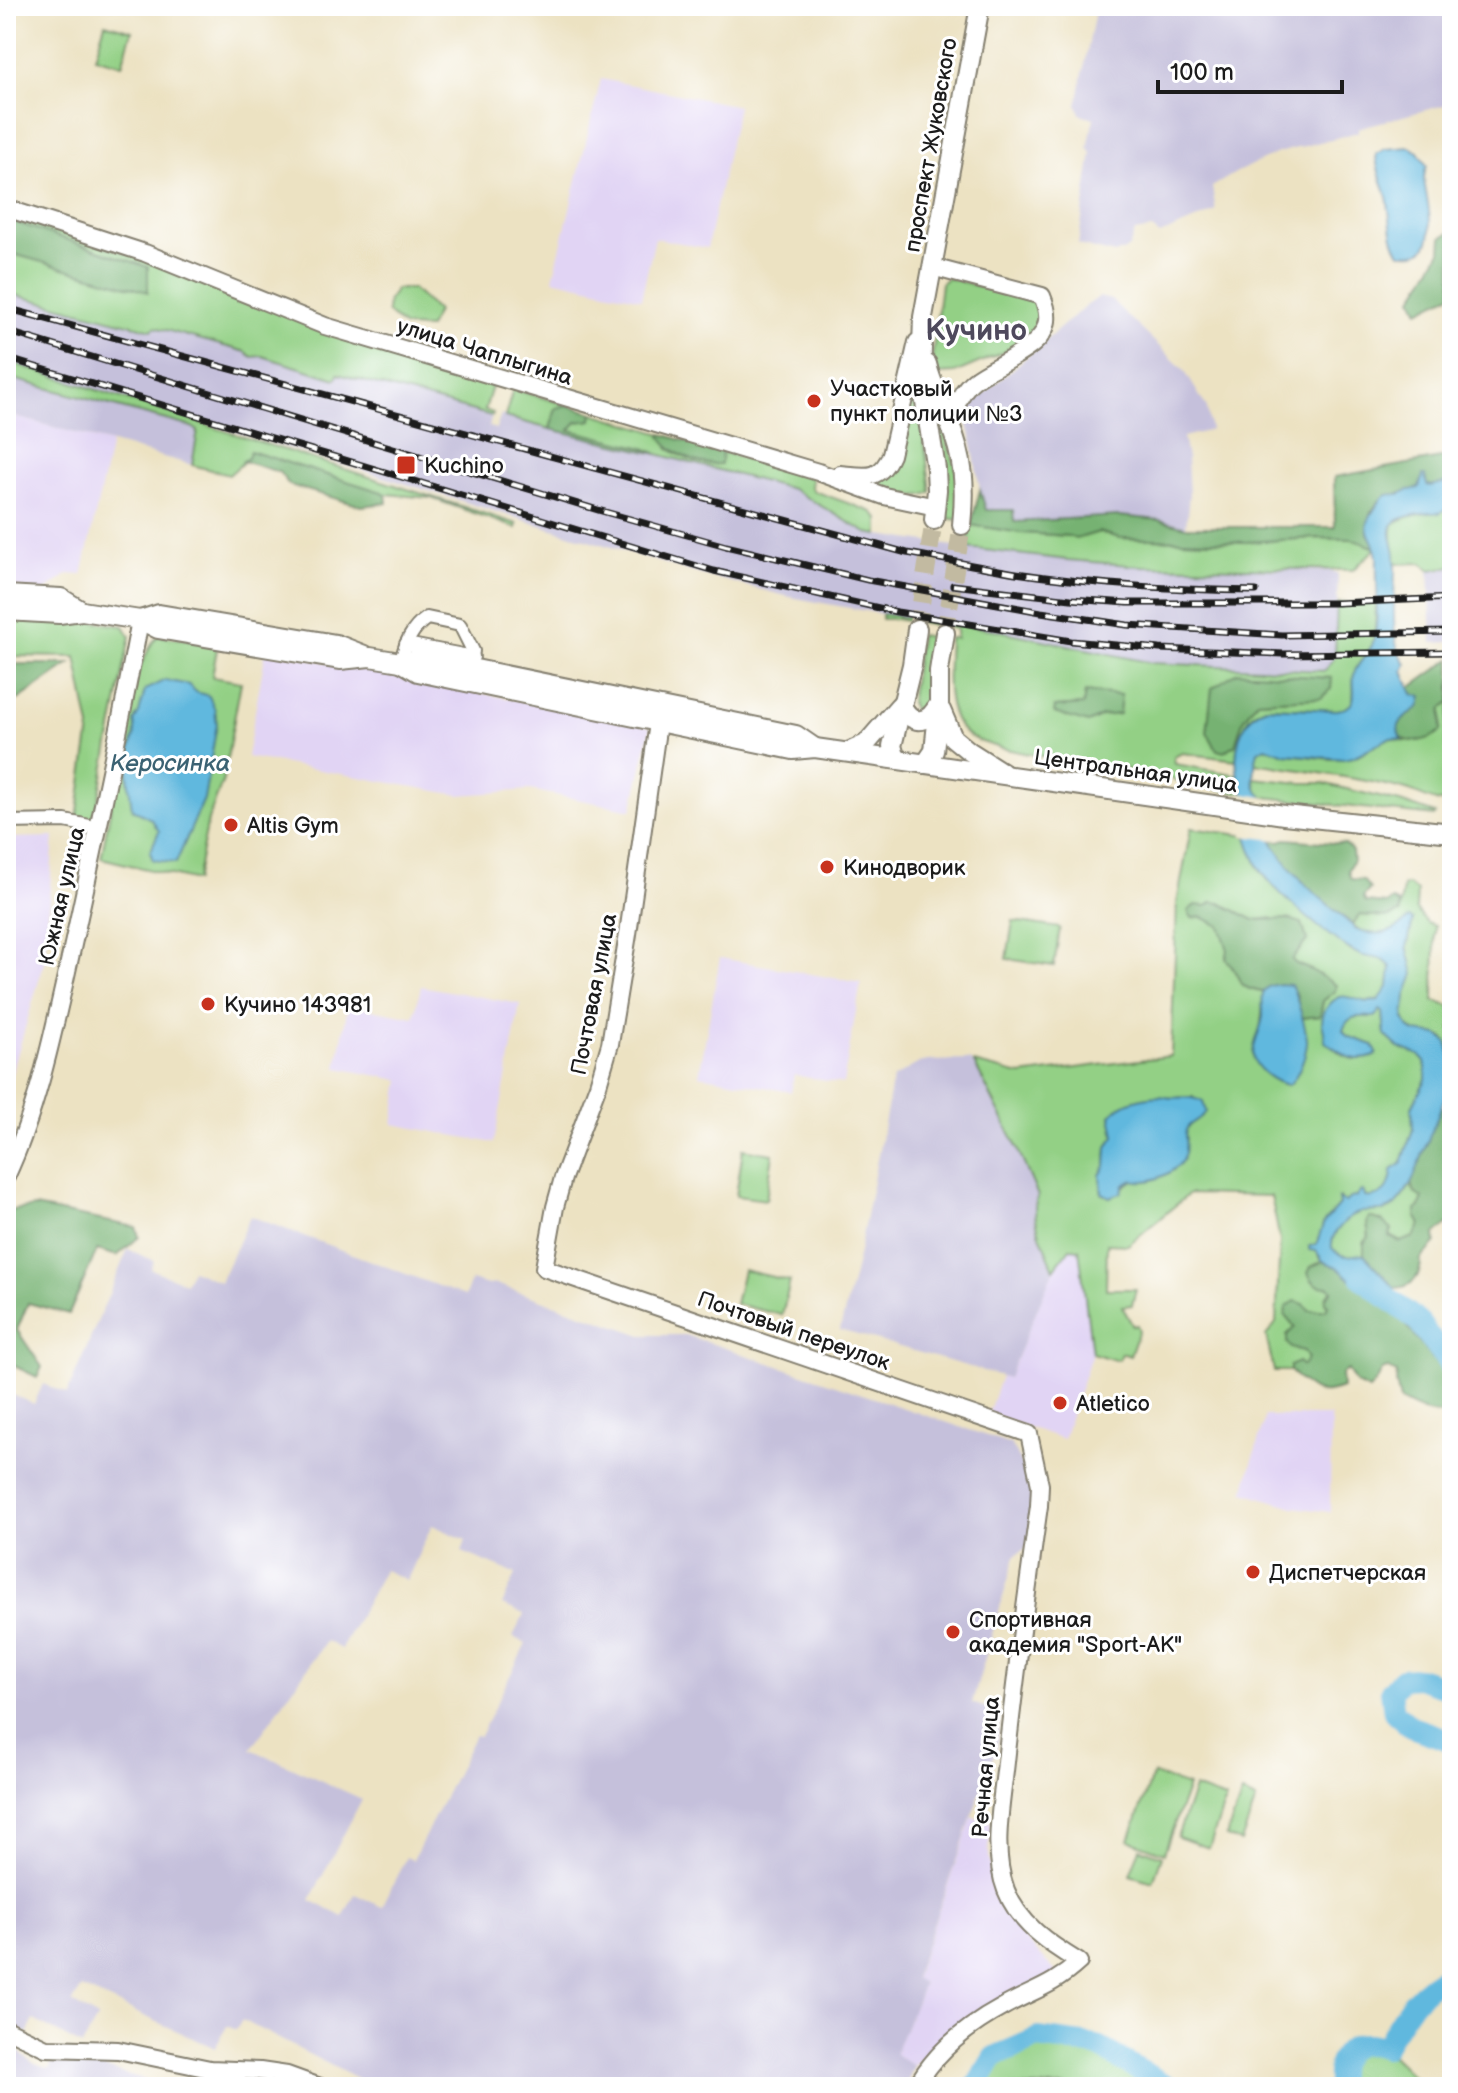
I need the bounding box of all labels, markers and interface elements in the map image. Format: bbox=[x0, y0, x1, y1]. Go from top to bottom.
street label: проспект Жуковского bbox=[899, 36, 964, 255]
scale bar bbox=[1158, 44, 1342, 94]
text: 100 m bbox=[1170, 58, 1234, 87]
street label: улица Чаплыгина bbox=[394, 313, 575, 392]
district label: Кучино bbox=[925, 313, 1027, 349]
place label: Участковый пункт полиции №3 bbox=[830, 376, 1023, 428]
marker: Участковый пункт полиции №3 bbox=[805, 392, 823, 410]
place label: Kuchino bbox=[424, 453, 504, 480]
marker: Kuchino bbox=[395, 454, 417, 476]
street label: Центральная улица bbox=[1032, 744, 1239, 799]
water label: Керосинка bbox=[110, 749, 230, 778]
place label: Altis Gym bbox=[247, 813, 339, 840]
marker: Altis Gym bbox=[222, 816, 240, 834]
street label: Южная улица bbox=[33, 824, 92, 968]
place label: Кинодворик bbox=[843, 855, 966, 882]
marker: Кинодворик bbox=[818, 858, 836, 876]
street label: Почтовая улица bbox=[566, 911, 623, 1077]
place label: Кучино 143981 bbox=[224, 992, 371, 1019]
marker: Кучино 143981 bbox=[199, 995, 217, 1013]
street label: Почтовый переулок bbox=[694, 1286, 894, 1377]
place label: Atletico bbox=[1076, 1391, 1150, 1418]
marker: Atletico bbox=[1051, 1394, 1069, 1412]
place label: Диспетчерская bbox=[1269, 1560, 1426, 1587]
marker: Диспетчерская bbox=[1244, 1563, 1262, 1581]
place label: Спортивная академия "Sport-AK" bbox=[969, 1607, 1182, 1659]
marker: Спортивная академия "Sport-AK" bbox=[944, 1623, 962, 1641]
street label: Речная улица bbox=[967, 1695, 1006, 1839]

